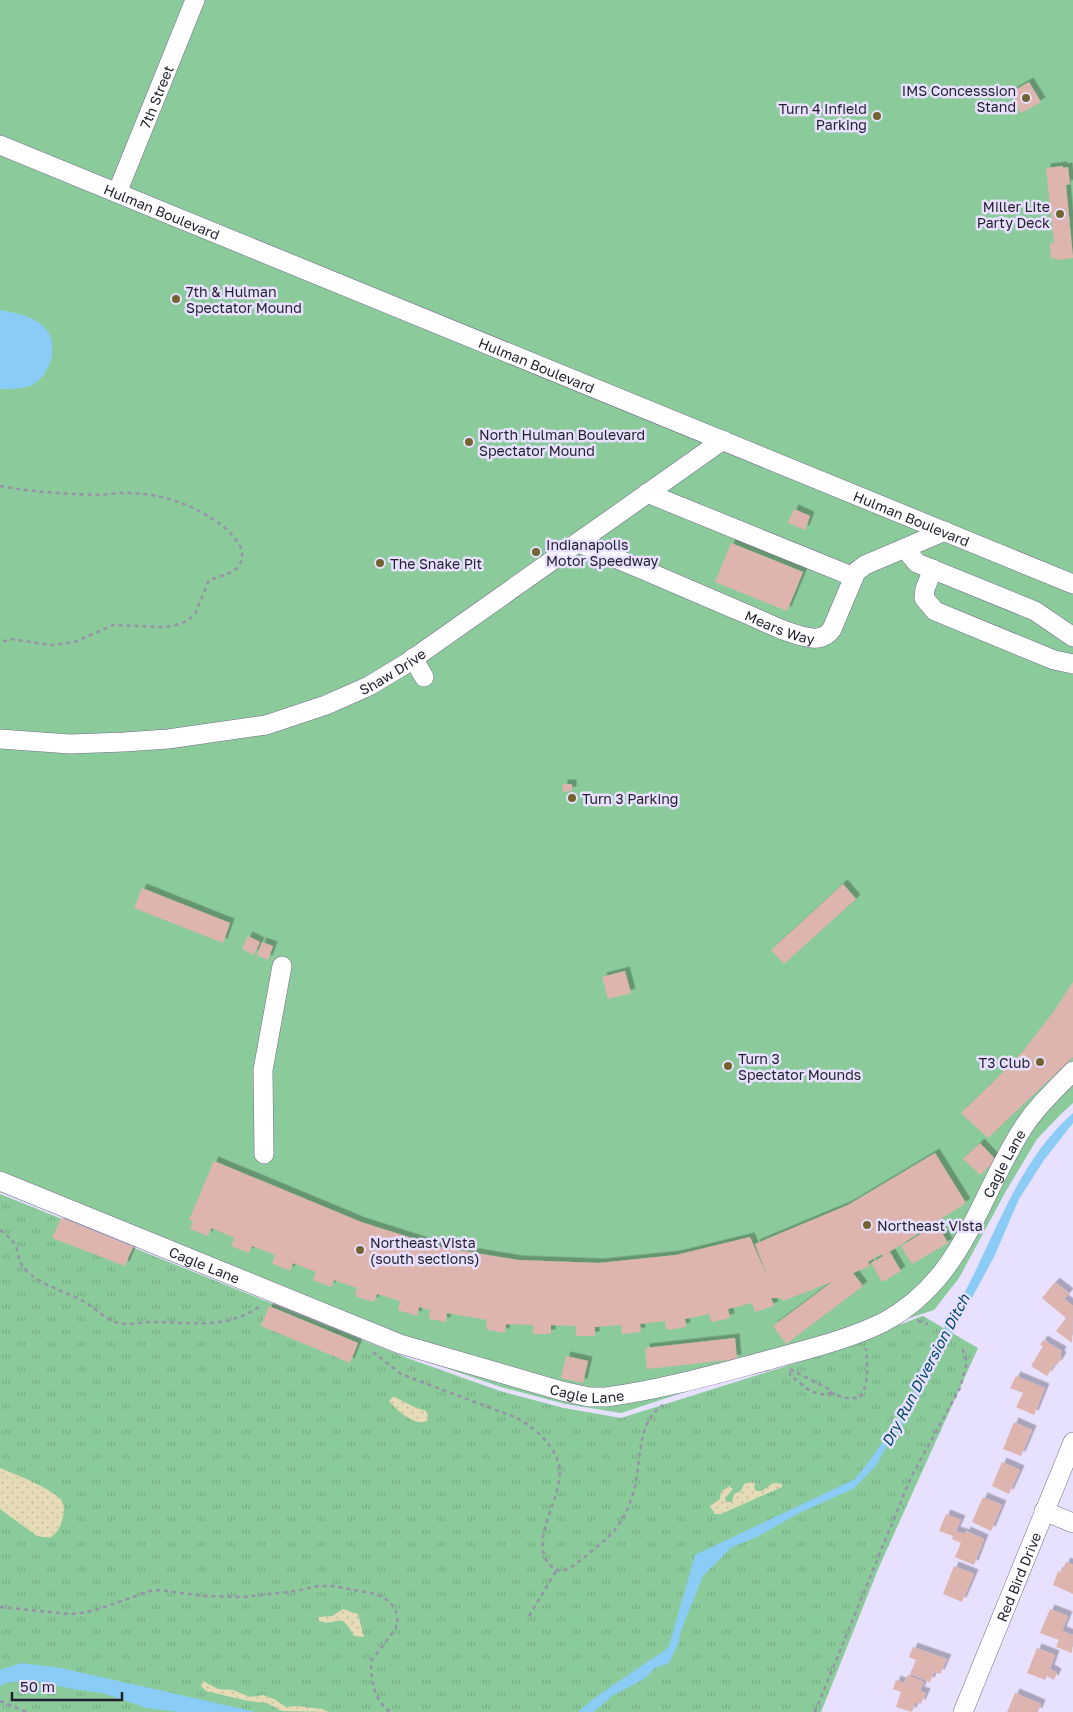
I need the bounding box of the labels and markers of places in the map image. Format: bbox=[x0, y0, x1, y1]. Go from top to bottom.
place label: IMS Concesssion Stand bbox=[902, 82, 1016, 115]
marker: IMS Concesssion Stand bbox=[1020, 92, 1032, 104]
place label: Turn 4 Infield Parking bbox=[779, 100, 867, 133]
marker: Turn 4 Infield Parking bbox=[871, 110, 883, 122]
place label: Miller Lite Party Deck bbox=[977, 198, 1050, 231]
marker: Miller Lite Party Deck bbox=[1054, 208, 1066, 220]
place label: 7th & Hulman Spectator Mound bbox=[186, 283, 302, 316]
marker: 7th & Hulman Spectator Mound bbox=[170, 293, 182, 305]
place label: North Hulman Boulevard Spectator Mound bbox=[479, 426, 645, 459]
marker: North Hulman Boulevard Spectator Mound bbox=[463, 436, 475, 448]
place label: Indianapolis Motor Speedway bbox=[546, 536, 659, 569]
marker: Indianapolis Motor Speedway bbox=[530, 546, 542, 558]
place label: The Snake Pit bbox=[390, 555, 482, 572]
marker: The Snake Pit bbox=[374, 557, 386, 569]
place label: Turn 3 Parking bbox=[582, 790, 678, 807]
marker: Turn 3 Parking bbox=[566, 792, 578, 804]
place label: Turn 3 Spectator Mounds bbox=[738, 1050, 861, 1083]
place label: T3 Club bbox=[979, 1054, 1030, 1071]
marker: T3 Club bbox=[1034, 1056, 1046, 1068]
marker: Turn 3 Spectator Mounds bbox=[722, 1060, 734, 1072]
place label: Northeast Vista bbox=[877, 1217, 983, 1234]
marker: Northeast Vista bbox=[861, 1219, 873, 1231]
place label: Northeast Vista (south sections) bbox=[370, 1234, 480, 1267]
marker: Northeast Vista (south sections) bbox=[354, 1244, 366, 1256]

